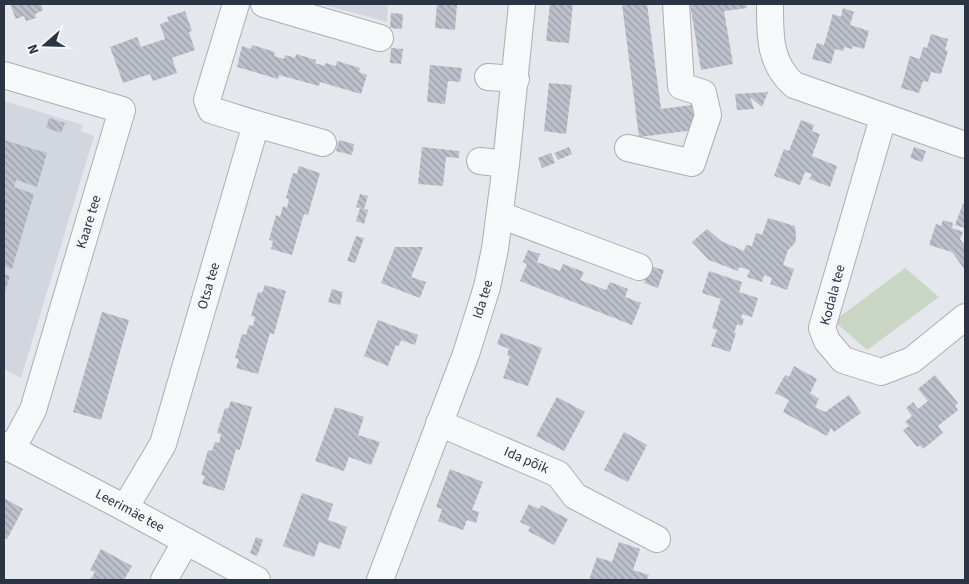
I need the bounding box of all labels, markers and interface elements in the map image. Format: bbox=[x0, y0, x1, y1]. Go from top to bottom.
north arrow bbox=[20, 20, 70, 70]
text: N bbox=[23, 41, 45, 57]
street label: Kaare tee bbox=[71, 193, 107, 251]
street label: Otsa tee bbox=[193, 260, 225, 312]
street label: Kodala tee bbox=[815, 262, 851, 328]
street label: Ida tee bbox=[468, 278, 498, 321]
street label: Ida põik bbox=[501, 442, 552, 479]
street label: Leerimäe tee bbox=[92, 484, 168, 538]

